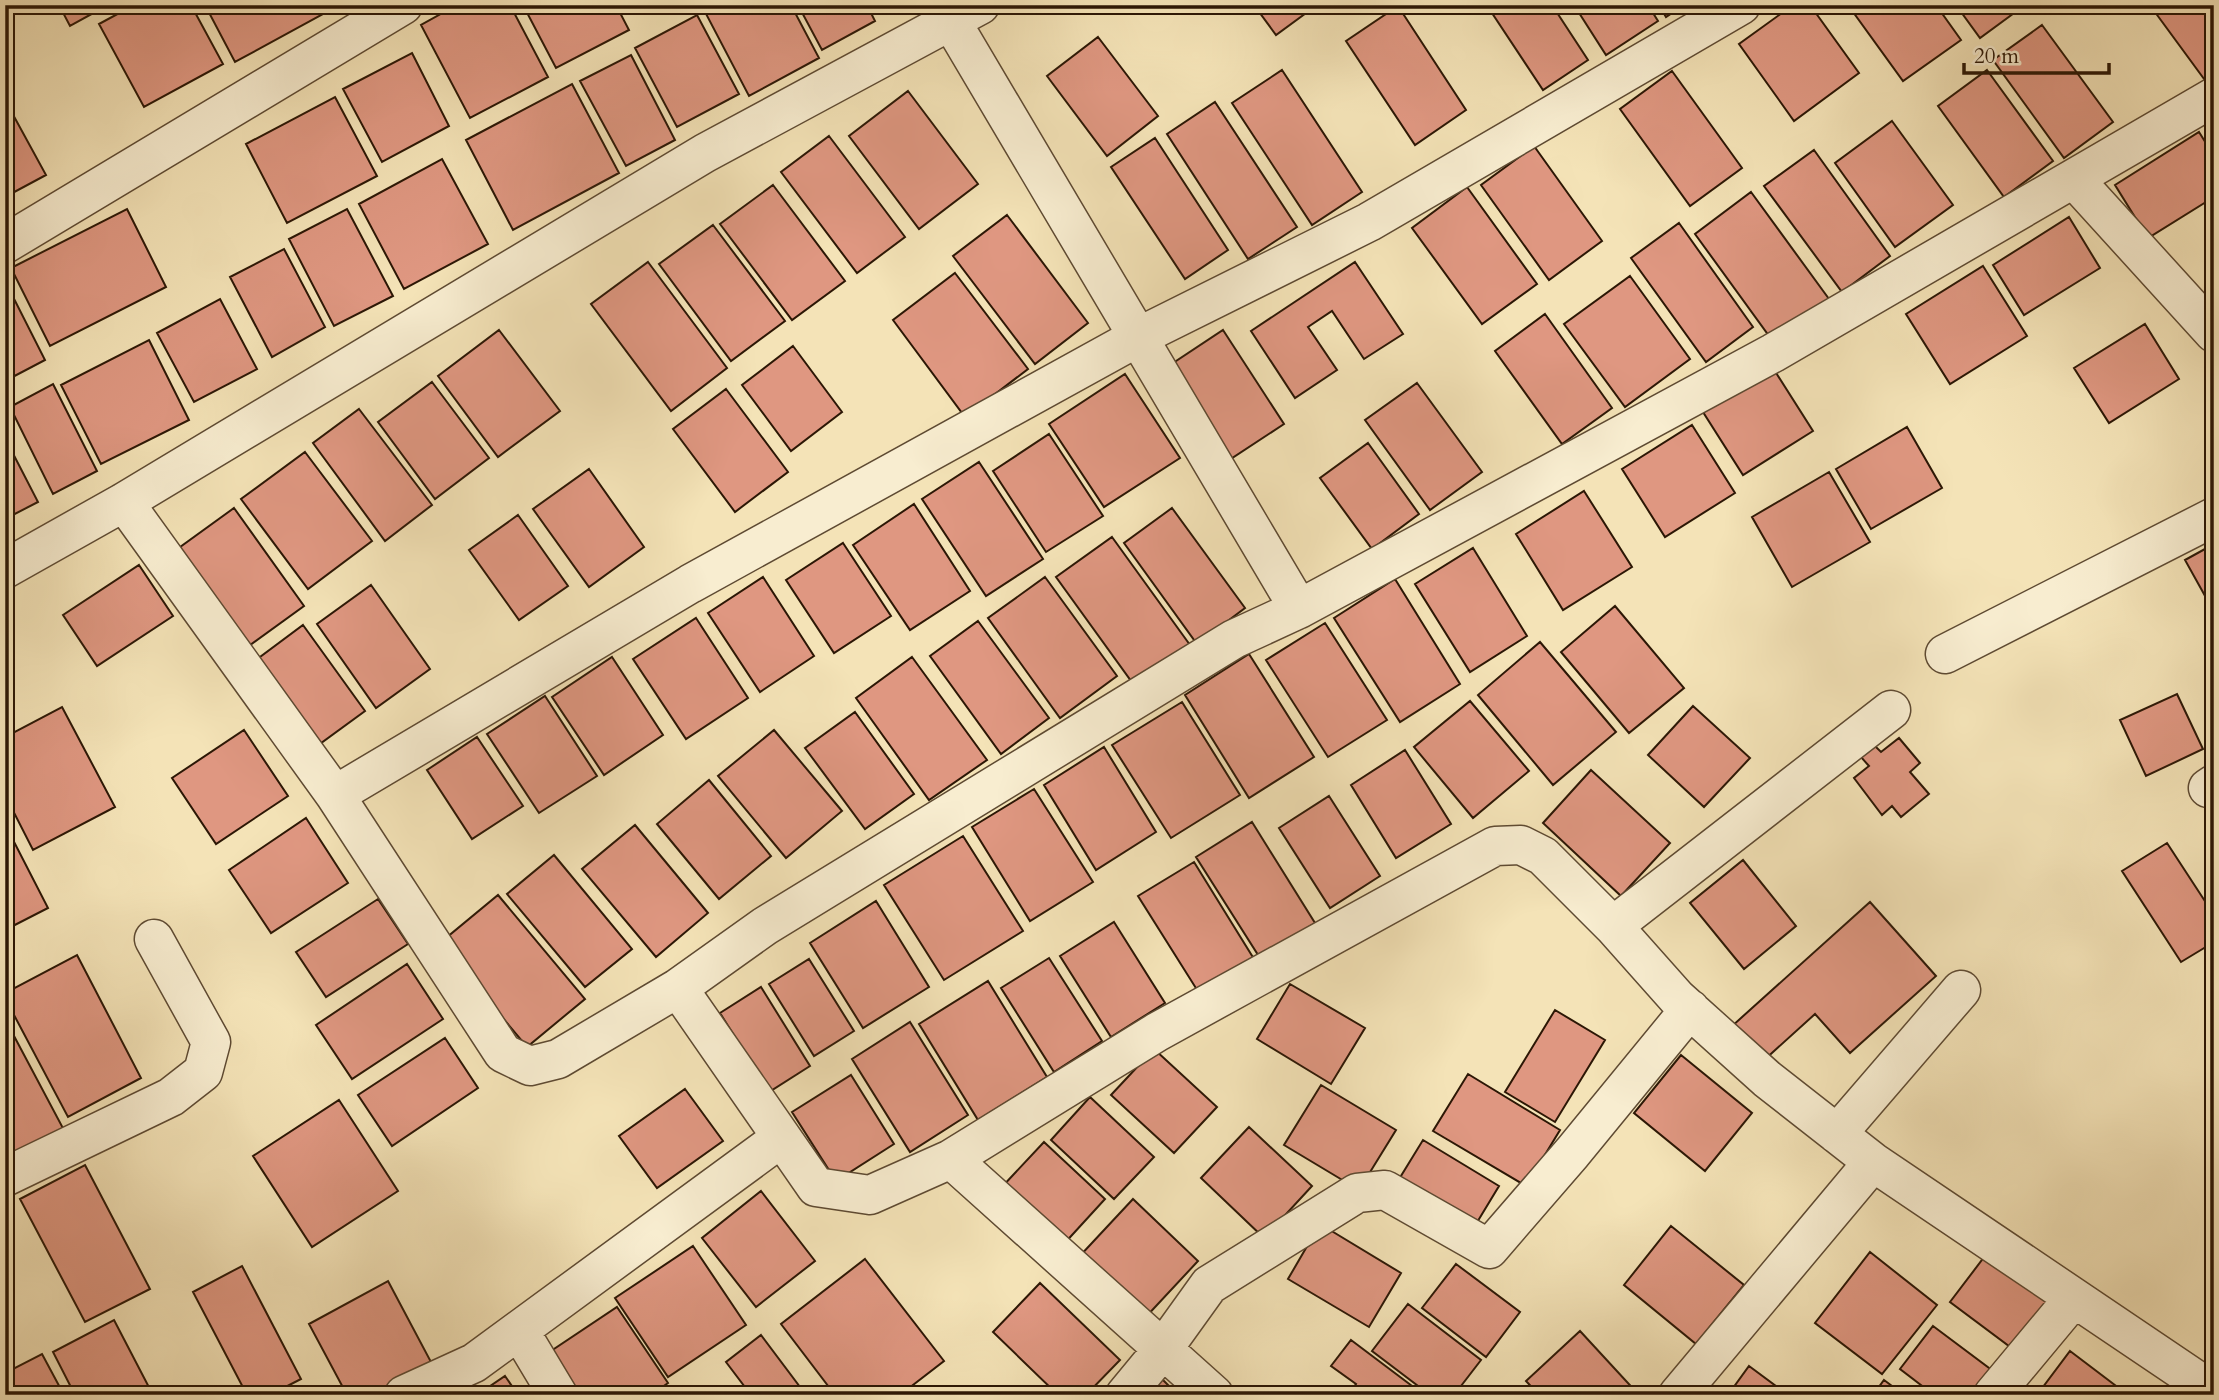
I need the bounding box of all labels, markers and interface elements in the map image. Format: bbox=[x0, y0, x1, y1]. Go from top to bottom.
scale bar bbox=[1964, 32, 2109, 76]
text: 20 m bbox=[1974, 42, 2019, 71]

